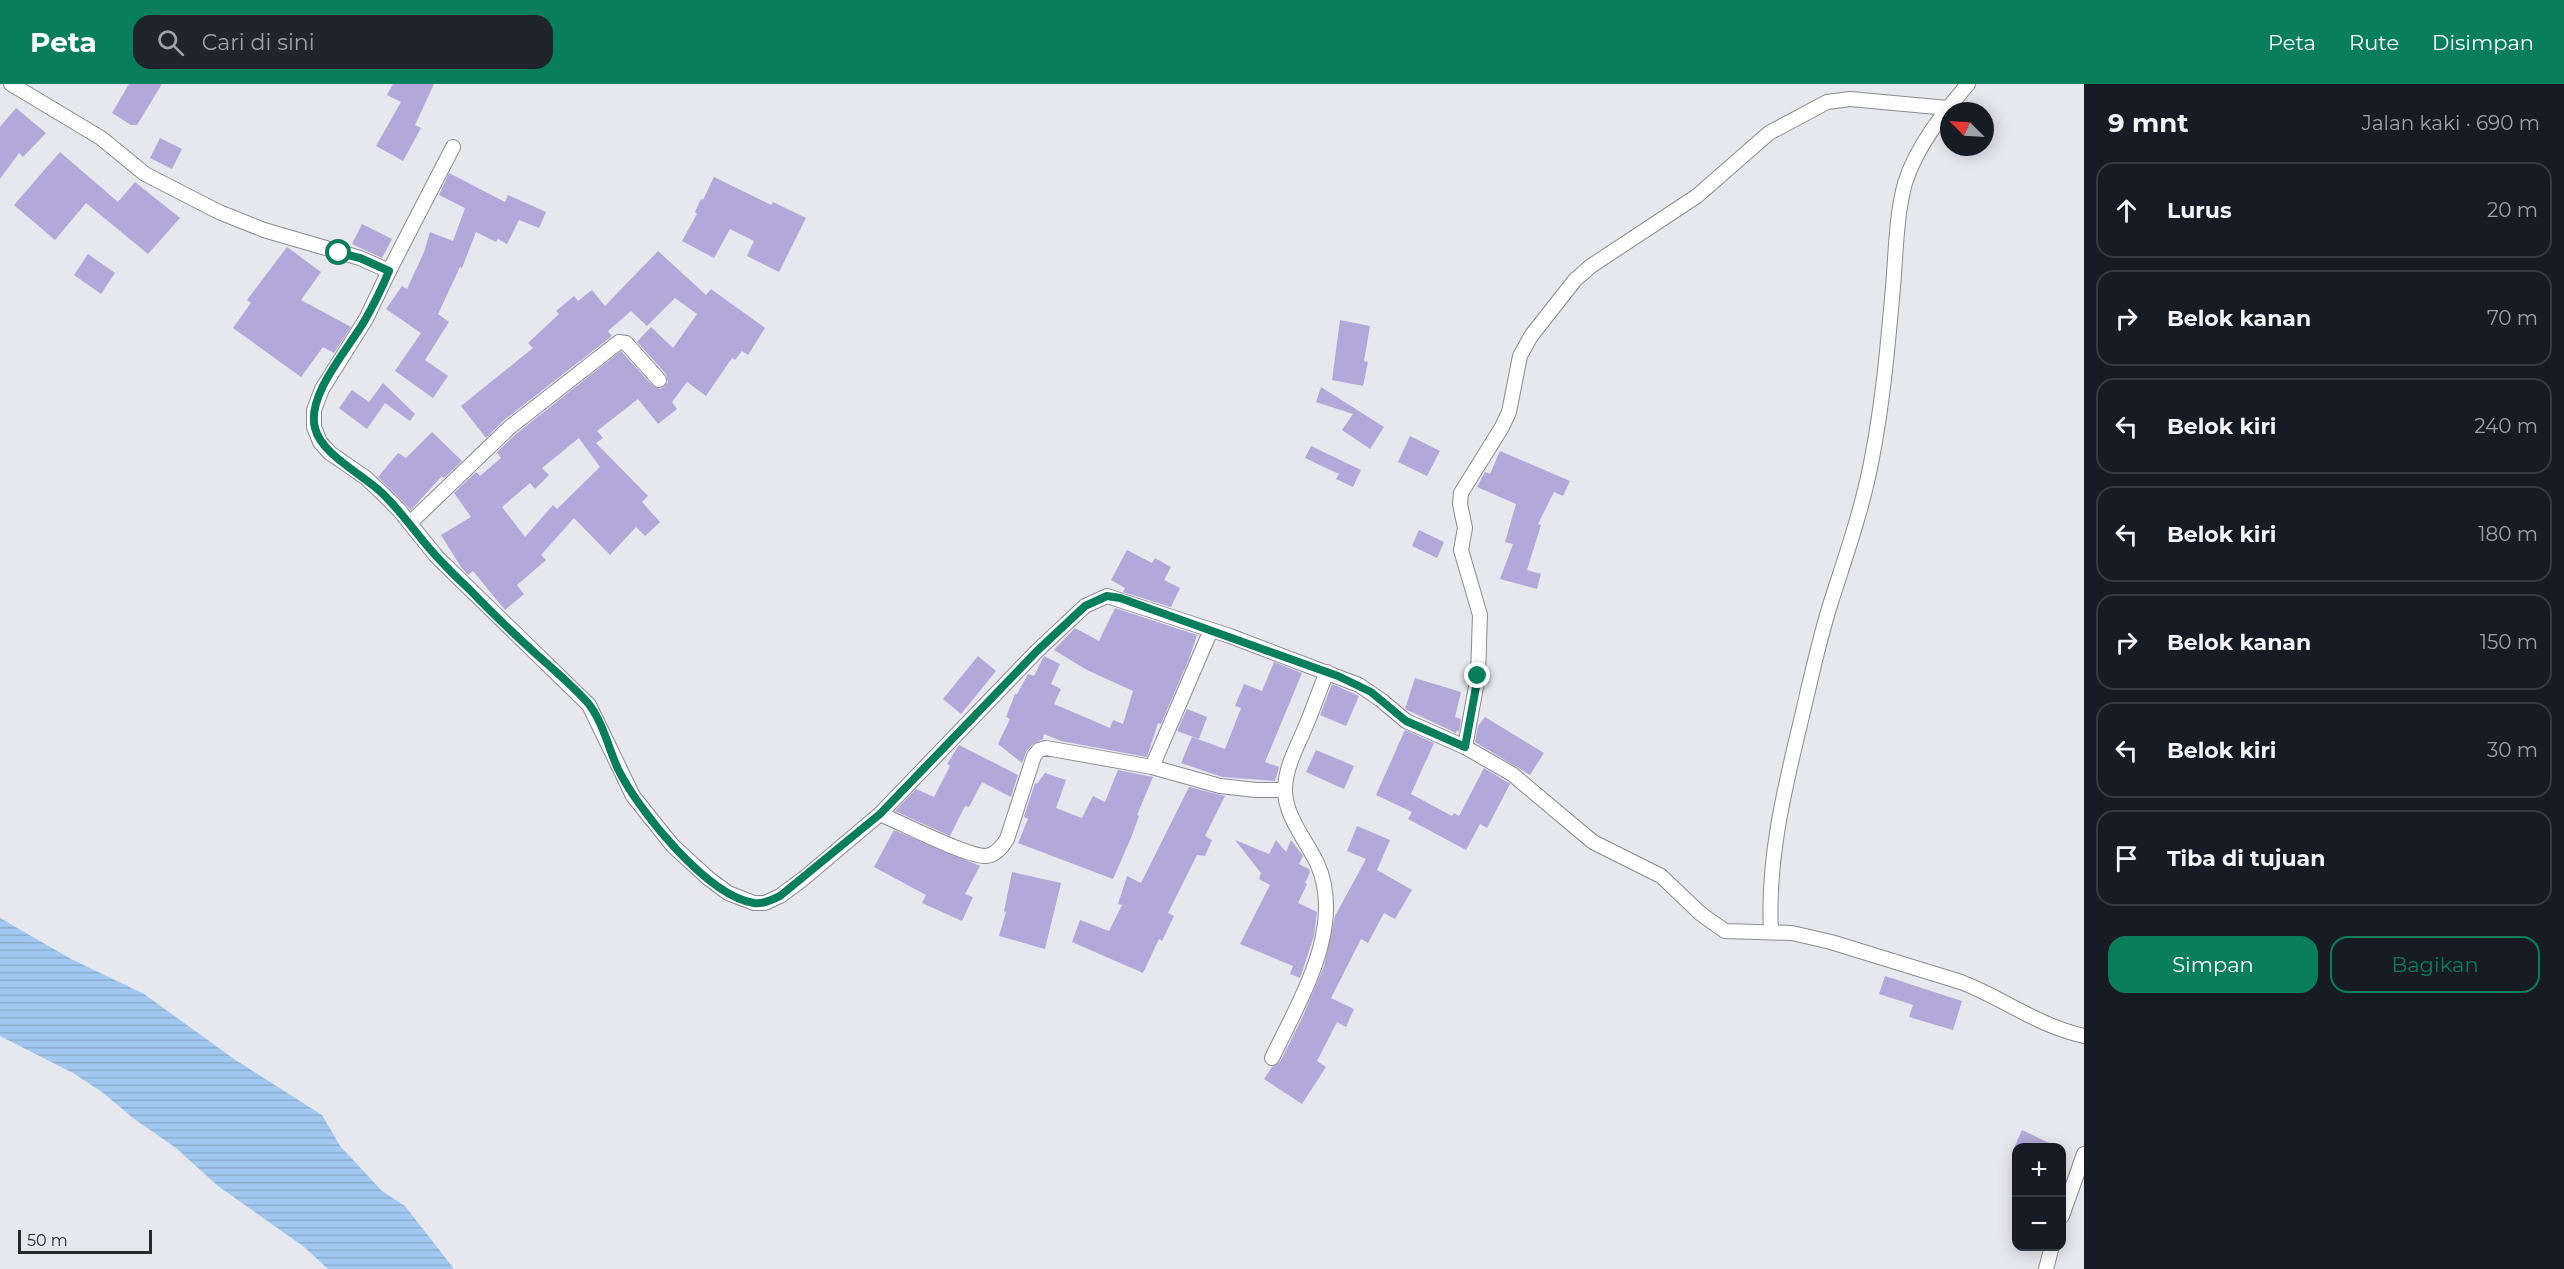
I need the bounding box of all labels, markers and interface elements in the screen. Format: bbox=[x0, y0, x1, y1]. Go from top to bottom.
search box bbox=[133, 15, 553, 69]
text: Peta bbox=[30, 25, 97, 59]
icon: search bbox=[154, 26, 187, 59]
text: Cari di sini bbox=[202, 29, 315, 56]
text: Peta bbox=[2268, 30, 2316, 55]
text: Rute bbox=[2349, 30, 2399, 55]
text: Disimpan bbox=[2432, 30, 2534, 55]
north arrow bbox=[1940, 102, 1994, 156]
text: 9 mnt bbox=[2108, 107, 2188, 139]
text: Jalan kaki · 690 m bbox=[2362, 111, 2540, 135]
icon: ahead bbox=[2110, 194, 2143, 227]
text: Lurus bbox=[2167, 197, 2232, 224]
text: 20 m bbox=[2487, 198, 2538, 222]
route start bbox=[325, 239, 351, 265]
icon: right bbox=[2110, 302, 2143, 335]
text: Belok kanan bbox=[2167, 305, 2311, 332]
text: 70 m bbox=[2487, 306, 2538, 330]
icon: left bbox=[2110, 410, 2143, 443]
text: Belok kiri bbox=[2167, 413, 2276, 440]
text: 240 m bbox=[2474, 414, 2538, 438]
icon: left bbox=[2110, 518, 2143, 551]
text: Belok kiri bbox=[2167, 521, 2276, 548]
text: 180 m bbox=[2478, 522, 2538, 546]
icon: right bbox=[2110, 626, 2143, 659]
text: Belok kanan bbox=[2167, 629, 2311, 656]
text: 150 m bbox=[2480, 630, 2538, 654]
route end bbox=[1464, 662, 1490, 688]
icon: left bbox=[2110, 734, 2143, 767]
text: Belok kiri bbox=[2167, 737, 2276, 764]
text: 30 m bbox=[2487, 738, 2538, 762]
icon: arrive bbox=[2110, 842, 2143, 875]
text: Tiba di tujuan bbox=[2167, 845, 2325, 872]
button: Simpan bbox=[2108, 936, 2318, 993]
button: Bagikan bbox=[2330, 936, 2540, 993]
map controls bbox=[2012, 1143, 2066, 1251]
button: + bbox=[2012, 1143, 2066, 1197]
button: − bbox=[2012, 1197, 2066, 1251]
scale bar bbox=[18, 1227, 152, 1254]
text: 50 m bbox=[27, 1231, 68, 1250]

